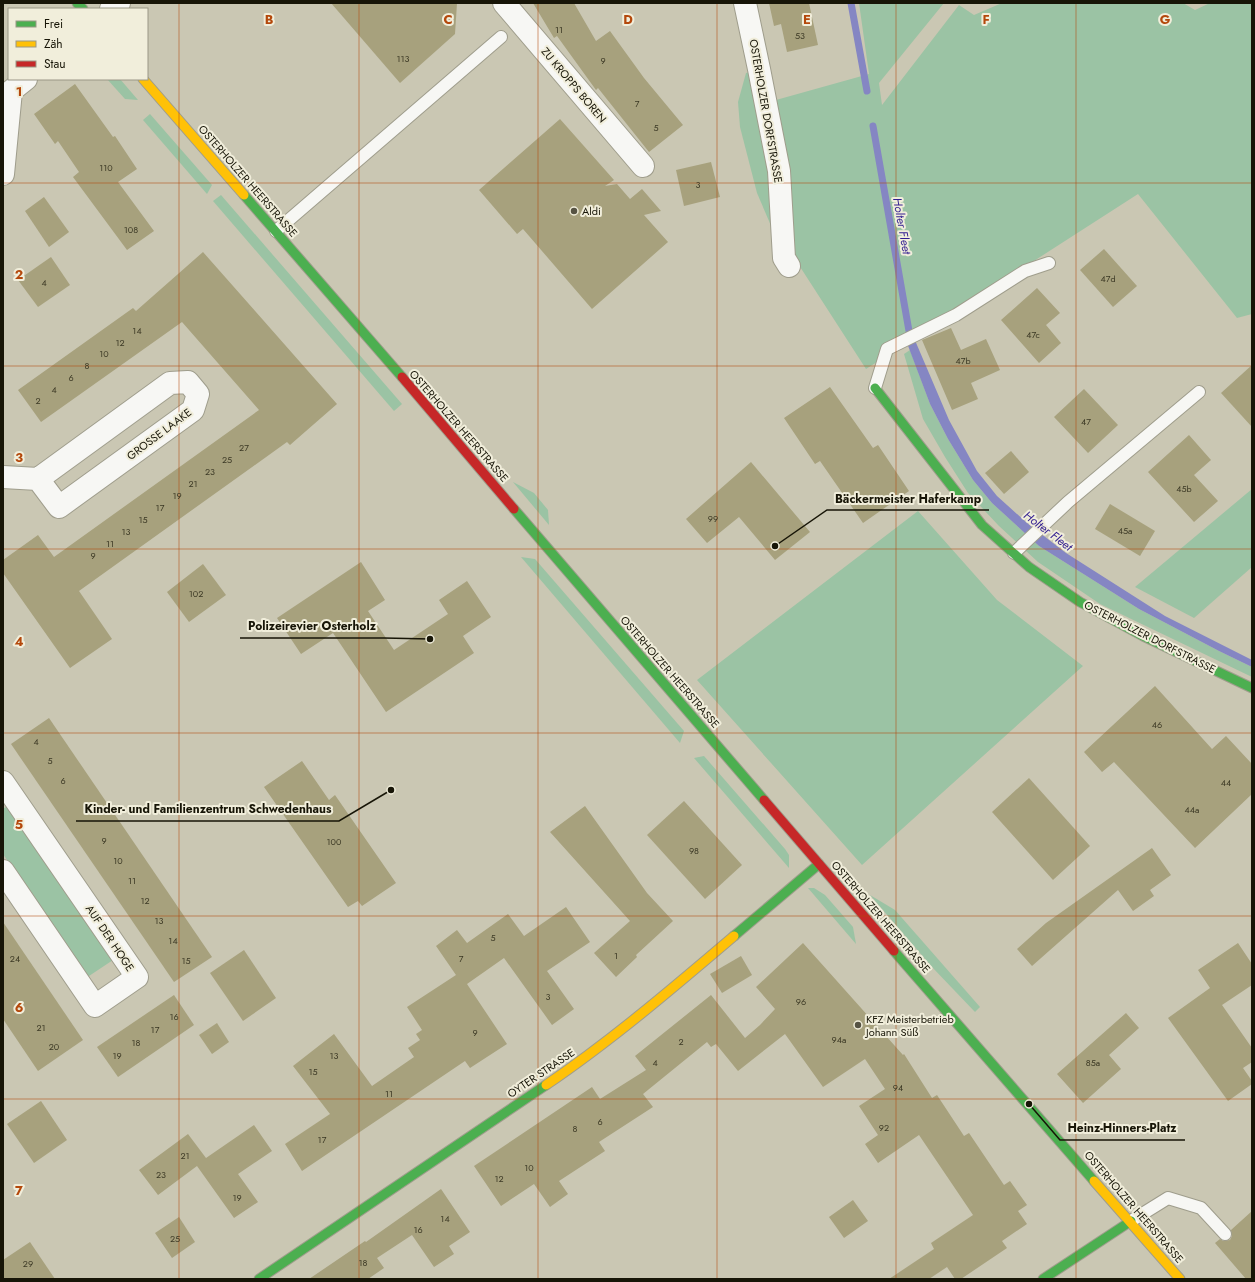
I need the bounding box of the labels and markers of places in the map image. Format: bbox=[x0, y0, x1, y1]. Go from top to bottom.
place label: Aldi bbox=[582, 203, 601, 219]
marker: Aldi bbox=[569, 206, 579, 216]
callout: Bäckermeister Haferkamp bbox=[827, 486, 989, 510]
callout: Polizeirevier Osterholz bbox=[240, 614, 384, 638]
callout: Kinder- und Familienzentrum Schwedenhaus bbox=[76, 797, 339, 821]
place label: KFZ Meisterbetrieb Johann Süß bbox=[864, 1011, 954, 1040]
marker: KFZ Meisterbetrieb Johann Süß bbox=[853, 1020, 863, 1030]
callout: Heinz-Hinners-Platz bbox=[1060, 1116, 1185, 1140]

